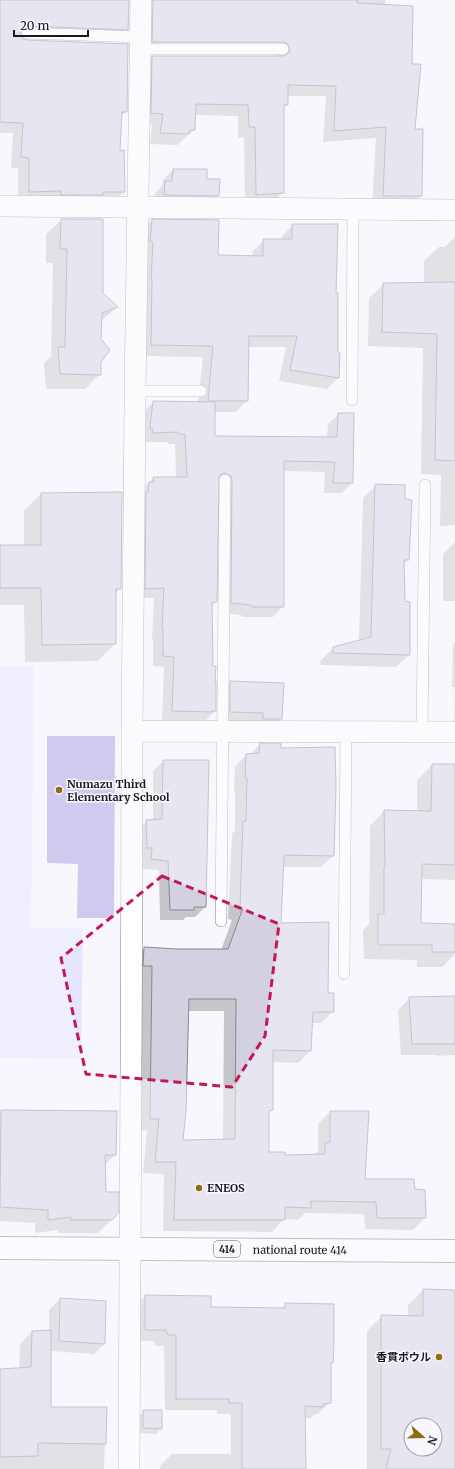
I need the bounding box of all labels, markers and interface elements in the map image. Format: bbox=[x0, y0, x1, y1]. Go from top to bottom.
scale bar bbox=[14, 12, 88, 38]
text: 20 m bbox=[20, 18, 49, 33]
place label: Numazu Third Elementary School bbox=[67, 777, 170, 804]
marker: Numazu Third Elementary School bbox=[54, 785, 64, 795]
place label: ENEOS bbox=[207, 1181, 245, 1195]
marker: ENEOS bbox=[194, 1183, 204, 1193]
road number: 414 bbox=[214, 1241, 240, 1257]
street label: national route 414 bbox=[253, 1243, 347, 1257]
place label: 香貫ボウル bbox=[376, 1350, 431, 1364]
marker: 香貫ボウル bbox=[434, 1352, 444, 1362]
north arrow bbox=[403, 1417, 443, 1457]
text: N bbox=[424, 1434, 440, 1447]

